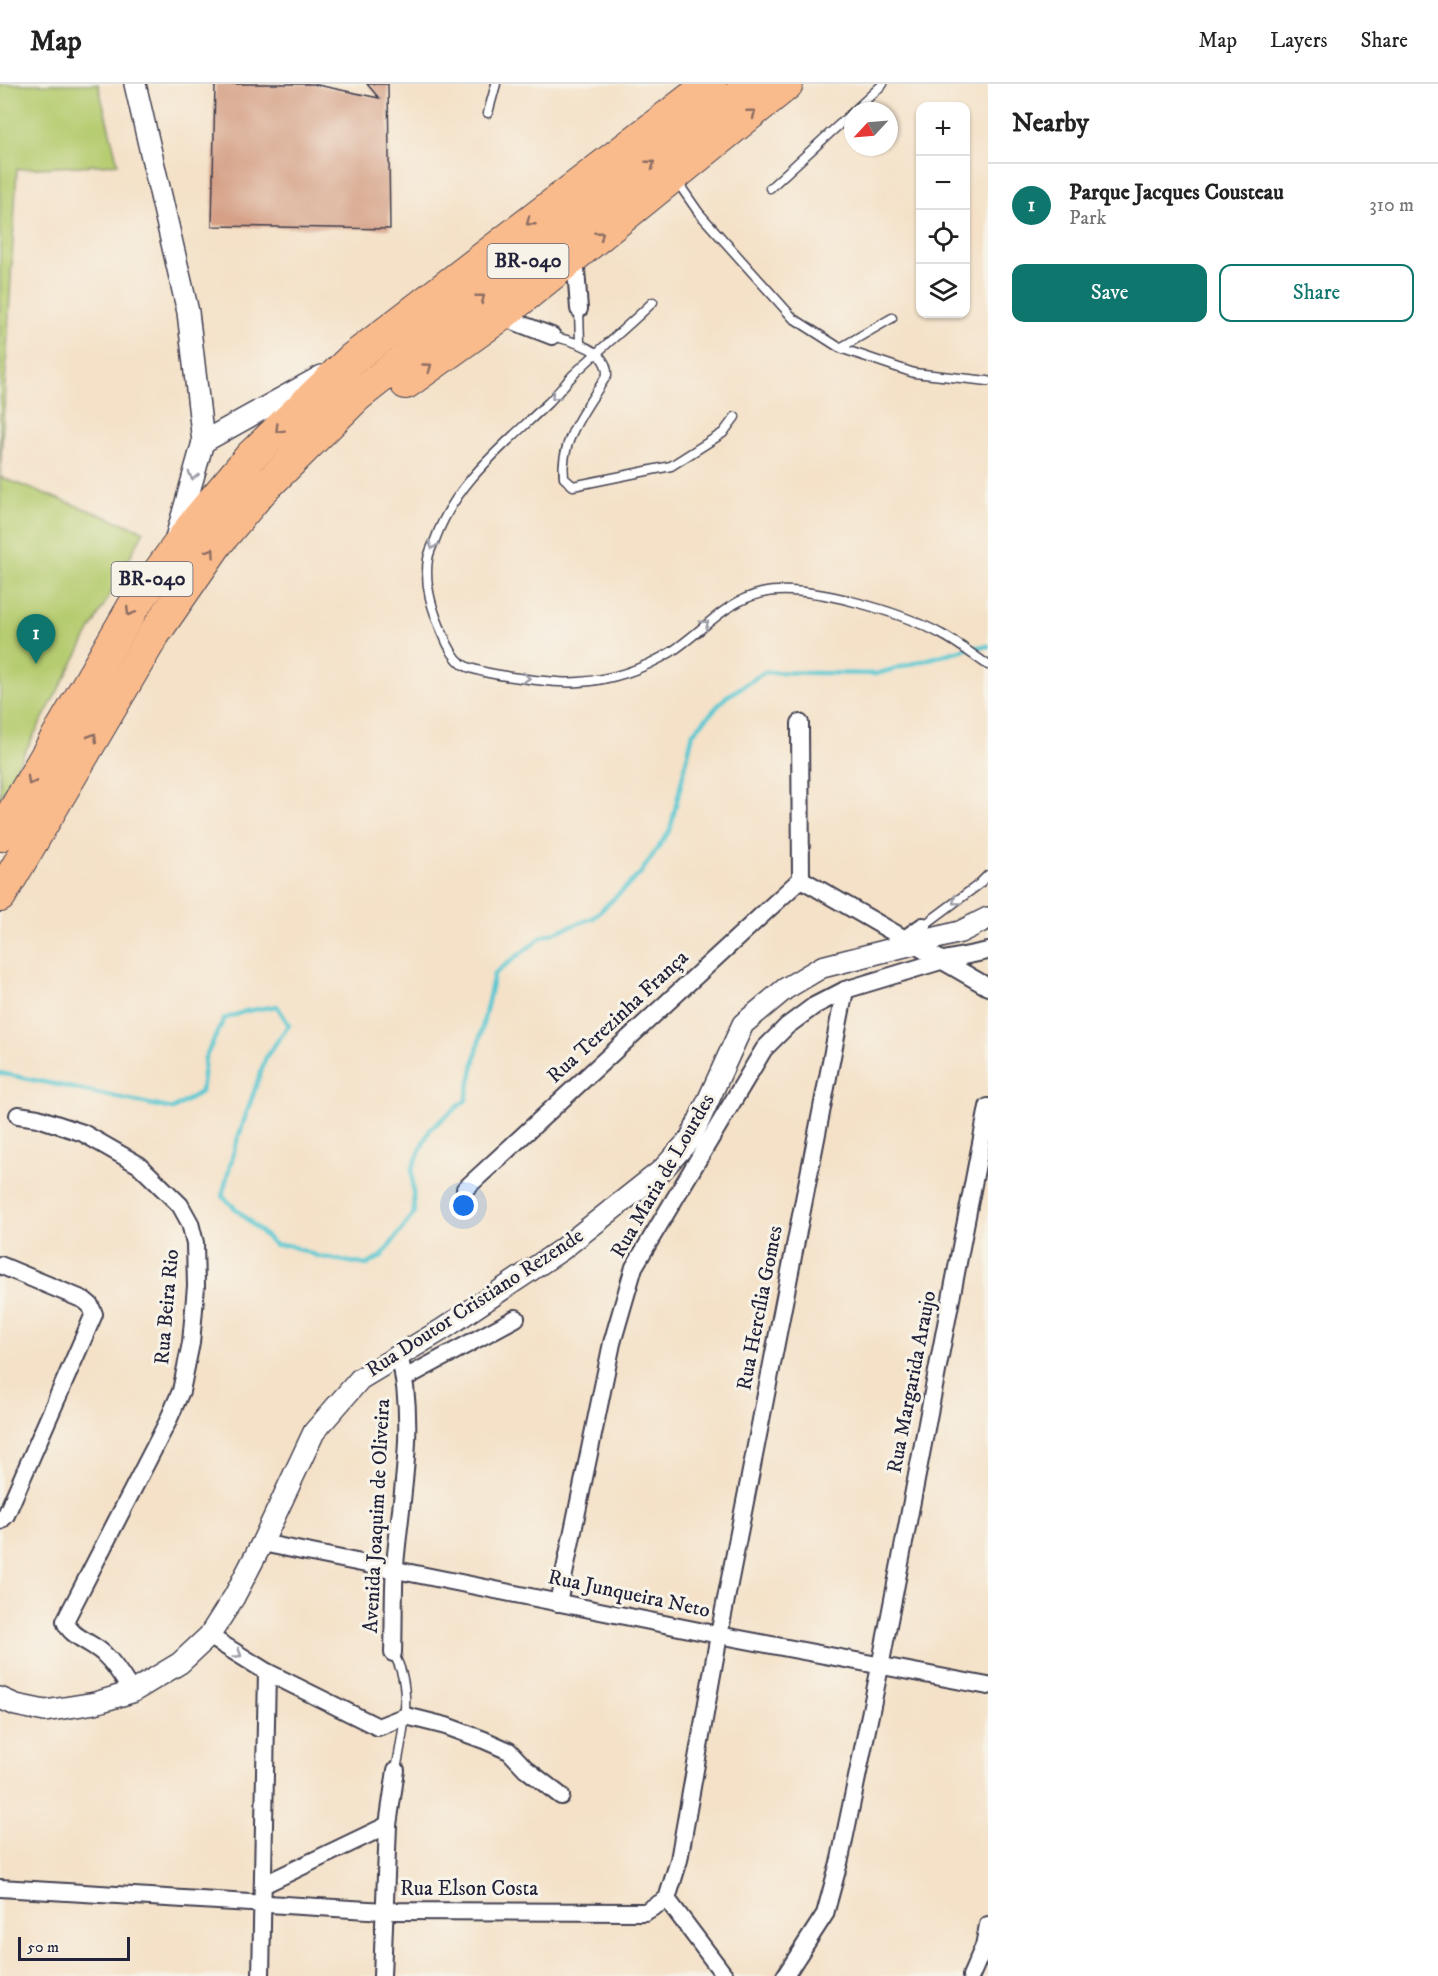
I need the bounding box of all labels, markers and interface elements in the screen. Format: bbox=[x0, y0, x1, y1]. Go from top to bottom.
text: Map bbox=[30, 24, 82, 59]
text: Map bbox=[1198, 28, 1237, 54]
text: Layers bbox=[1270, 28, 1328, 54]
text: Share bbox=[1361, 28, 1408, 54]
north arrow bbox=[844, 102, 898, 156]
map controls bbox=[916, 102, 970, 318]
button: + bbox=[916, 102, 970, 156]
text: Nearby bbox=[1012, 107, 1089, 140]
one-way arrow bbox=[745, 109, 756, 120]
button: − bbox=[916, 156, 970, 210]
one-way arrow bbox=[644, 160, 655, 171]
text: Parque Jacques Cousteau bbox=[1069, 179, 1284, 206]
text: 1 bbox=[1028, 193, 1035, 218]
text: 310 m bbox=[1369, 193, 1414, 218]
text: Park bbox=[1069, 206, 1106, 231]
button: locate bbox=[916, 210, 970, 264]
one-way arrow bbox=[526, 215, 537, 226]
one-way arrow bbox=[593, 232, 604, 243]
road number: BR-040 bbox=[488, 244, 568, 278]
button: layers bbox=[916, 264, 970, 318]
button: Save bbox=[1012, 264, 1207, 322]
button: Share bbox=[1219, 264, 1414, 322]
one-way arrow bbox=[475, 294, 486, 305]
one-way arrow bbox=[422, 363, 433, 374]
one-way arrow bbox=[551, 389, 562, 399]
one-way arrow bbox=[275, 421, 286, 432]
one-way arrow bbox=[188, 471, 201, 481]
one-way arrow bbox=[427, 539, 440, 549]
one-way arrow bbox=[204, 547, 215, 558]
road number: BR-040 bbox=[112, 562, 192, 596]
one-way arrow bbox=[125, 606, 137, 616]
pin: 1 bbox=[16, 614, 56, 664]
one-way arrow bbox=[699, 621, 710, 632]
one-way arrow bbox=[521, 671, 531, 684]
one-way arrow bbox=[86, 732, 98, 743]
one-way arrow bbox=[27, 775, 39, 785]
one-way arrow bbox=[952, 894, 963, 905]
street label: Rua Terezinha França bbox=[542, 945, 694, 1089]
street label: Rua Maria de Lourdes bbox=[605, 1089, 721, 1263]
your location bbox=[449, 1191, 478, 1220]
street label: Rua Doutor Cristiano Rezende bbox=[361, 1223, 589, 1383]
street label: Rua Hercília Gomes bbox=[731, 1223, 789, 1393]
street label: Rua Beira Rio bbox=[149, 1248, 185, 1366]
street label: Rua Margarida Araujo bbox=[882, 1289, 942, 1475]
street label: Avenida Joaquim de Oliveira bbox=[358, 1398, 396, 1634]
street label: Rua Junqueira Neto bbox=[546, 1564, 712, 1624]
one-way arrow bbox=[232, 1646, 242, 1658]
street label: Rua Elson Costa bbox=[400, 1876, 538, 1902]
scale bar bbox=[18, 1934, 130, 1962]
text: 50 m bbox=[27, 1937, 59, 1957]

